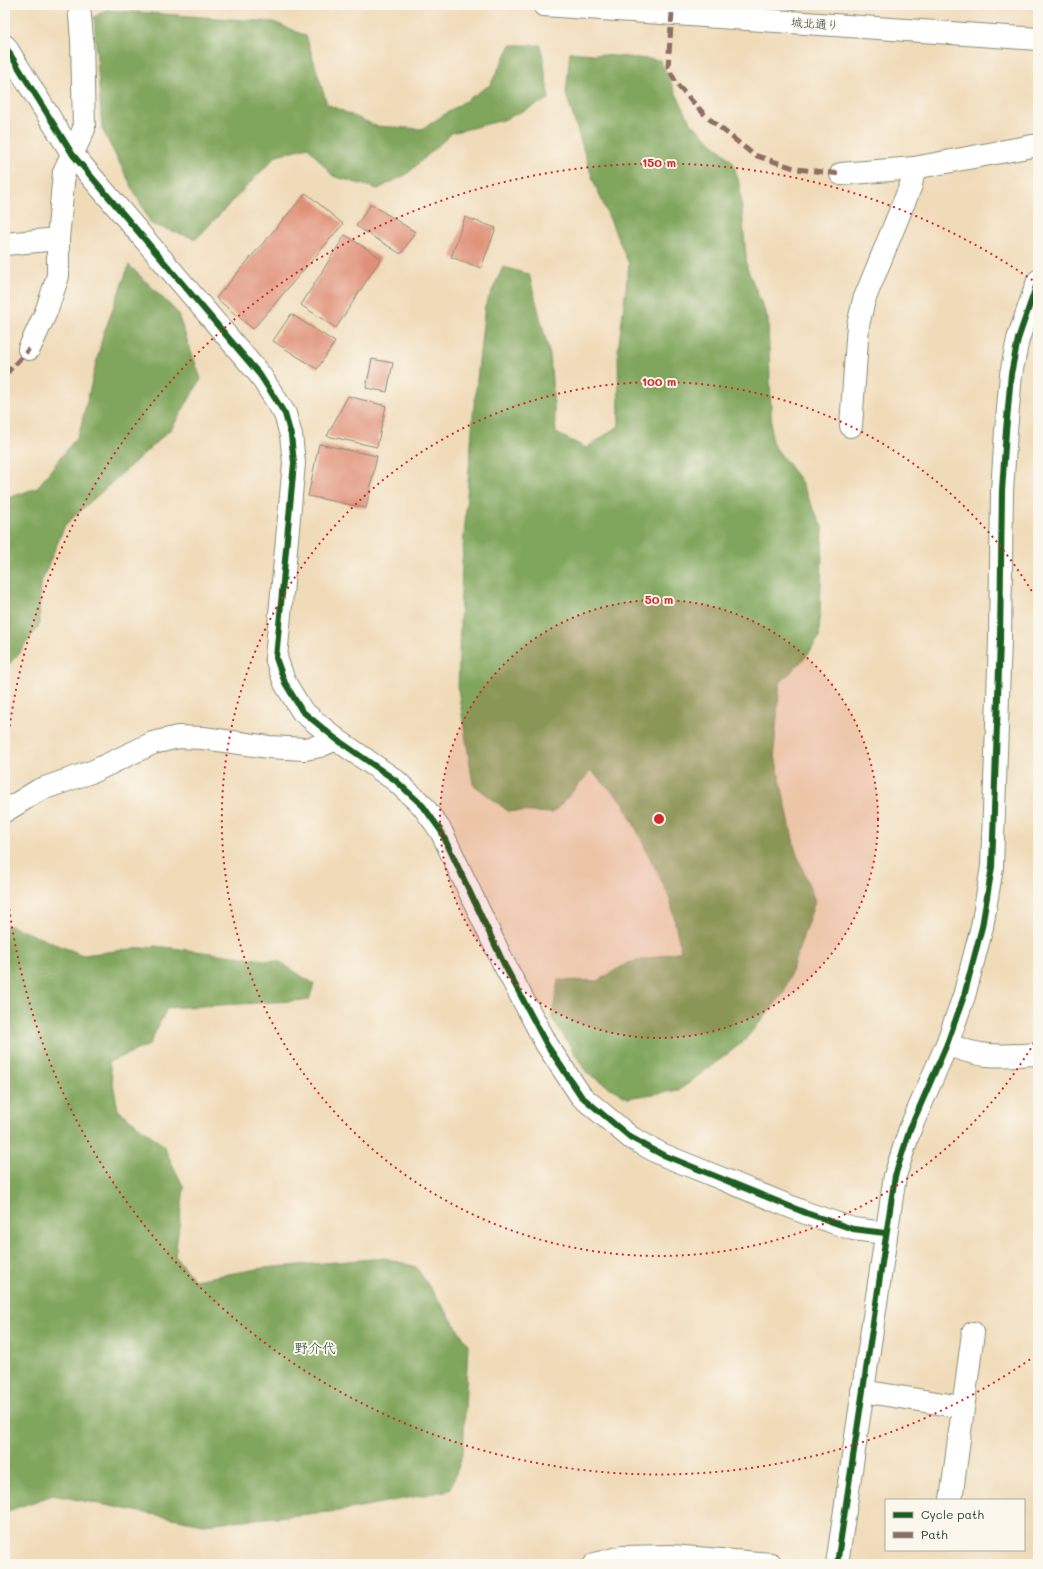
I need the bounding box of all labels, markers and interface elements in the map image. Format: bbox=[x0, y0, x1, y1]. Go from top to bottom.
street label: 城北通り bbox=[790, 13, 840, 33]
text: 150 m bbox=[642, 154, 676, 170]
text: 100 m bbox=[642, 373, 676, 389]
text: 50 m bbox=[645, 591, 673, 607]
centre of rings bbox=[652, 812, 666, 826]
district label: 野介代 bbox=[294, 1338, 336, 1357]
legend bbox=[885, 1499, 1025, 1551]
text: Cycle path bbox=[921, 1506, 984, 1522]
text: Path bbox=[921, 1526, 948, 1542]

